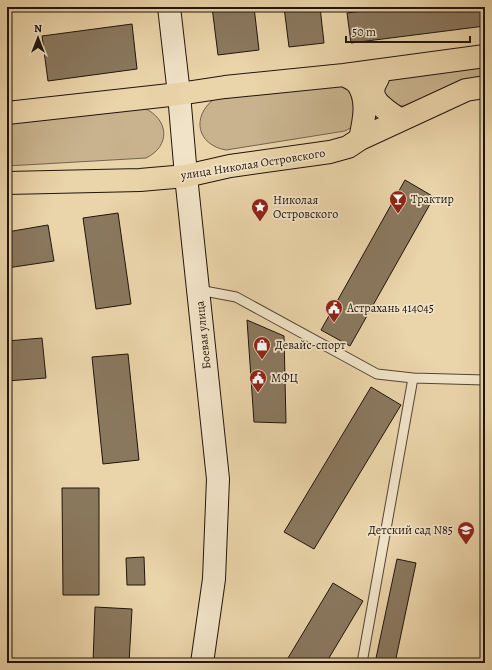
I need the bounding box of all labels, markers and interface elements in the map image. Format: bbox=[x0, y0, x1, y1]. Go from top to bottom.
north arrow bbox=[18, 18, 58, 58]
scale bar bbox=[346, 18, 470, 44]
text: N bbox=[34, 21, 42, 36]
text: 50 m bbox=[352, 24, 376, 40]
street label: улица Николая Островского bbox=[179, 145, 326, 183]
bar icon: Трактир bbox=[388, 189, 408, 214]
place label: Трактир bbox=[411, 191, 454, 207]
place label: Николая Островского bbox=[273, 192, 338, 222]
place icon: Николая Островского bbox=[250, 197, 270, 222]
public building icon: Астрахань 414045 bbox=[324, 298, 344, 323]
street label: Боевая улица bbox=[191, 300, 215, 370]
place label: Астрахань 414045 bbox=[346, 300, 434, 316]
shop icon: Девайс-спорт bbox=[252, 335, 272, 360]
place label: Девайс-спорт bbox=[275, 337, 346, 353]
public building icon: МФЦ bbox=[248, 368, 268, 393]
place label: МФЦ bbox=[271, 370, 299, 386]
school or university icon: Детский сад N85 bbox=[456, 520, 476, 545]
place label: Детский сад N85 bbox=[368, 522, 453, 538]

